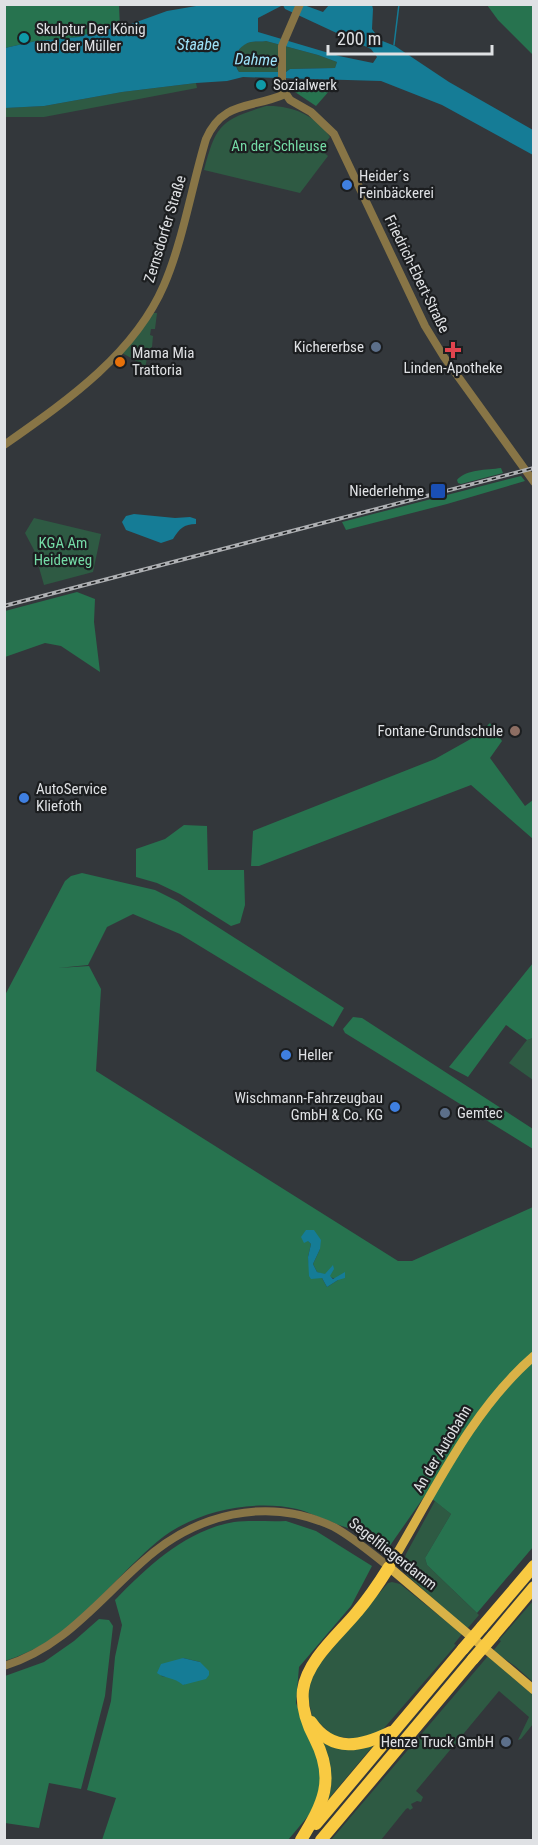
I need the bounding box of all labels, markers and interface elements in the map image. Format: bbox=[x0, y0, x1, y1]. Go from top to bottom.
scale bar bbox=[328, 18, 492, 56]
place label: Skulptur Der König und der Müller bbox=[36, 20, 146, 55]
text: 200 m bbox=[337, 28, 381, 49]
marker: Skulptur Der König und der Müller bbox=[17, 31, 31, 45]
water label: Staabe bbox=[177, 35, 219, 54]
water label: Dahme bbox=[234, 49, 278, 70]
place label: Sozialwerk bbox=[273, 76, 337, 94]
marker: Sozialwerk bbox=[254, 78, 268, 92]
park label: An der Schleuse bbox=[231, 137, 327, 155]
place label: Heider´s Feinbäckerei bbox=[359, 167, 434, 202]
street label: Zernsdorfer Straße bbox=[140, 173, 190, 285]
marker: Heider´s Feinbäckerei bbox=[340, 178, 354, 192]
street label: Friedrich-Ebert-Straße bbox=[381, 212, 453, 336]
place label: Kichererbse bbox=[294, 338, 364, 356]
marker: Kichererbse bbox=[369, 340, 383, 354]
marker: Linden-Apotheke bbox=[446, 343, 460, 357]
place label: Mama Mia Trattoria bbox=[132, 344, 194, 379]
marker: Mama Mia Trattoria bbox=[113, 355, 127, 369]
place label: Linden-Apotheke bbox=[403, 359, 503, 377]
place label: Niederlehme bbox=[349, 482, 424, 500]
marker: Niederlehme bbox=[429, 482, 447, 500]
park label: KGA Am Heideweg bbox=[34, 534, 92, 569]
place label: Fontane-Grundschule bbox=[377, 722, 503, 740]
marker: Fontane-Grundschule bbox=[508, 724, 522, 738]
place label: AutoService Kliefoth bbox=[36, 780, 107, 815]
marker: AutoService Kliefoth bbox=[17, 791, 31, 805]
place label: Heller bbox=[298, 1046, 333, 1064]
marker: Heller bbox=[279, 1048, 293, 1062]
place label: Wischmann-Fahrzeugbau GmbH & Co. KG bbox=[234, 1089, 383, 1124]
marker: Wischmann-Fahrzeugbau GmbH & Co. KG bbox=[388, 1100, 402, 1114]
place label: Gemtec bbox=[457, 1104, 503, 1122]
marker: Gemtec bbox=[438, 1106, 452, 1120]
street label: An der Autobahn bbox=[409, 1402, 475, 1496]
street label: Segelfliegerdamm bbox=[345, 1514, 441, 1594]
place label: Henze Truck GmbH bbox=[381, 1733, 494, 1751]
marker: Henze Truck GmbH bbox=[499, 1735, 513, 1749]

